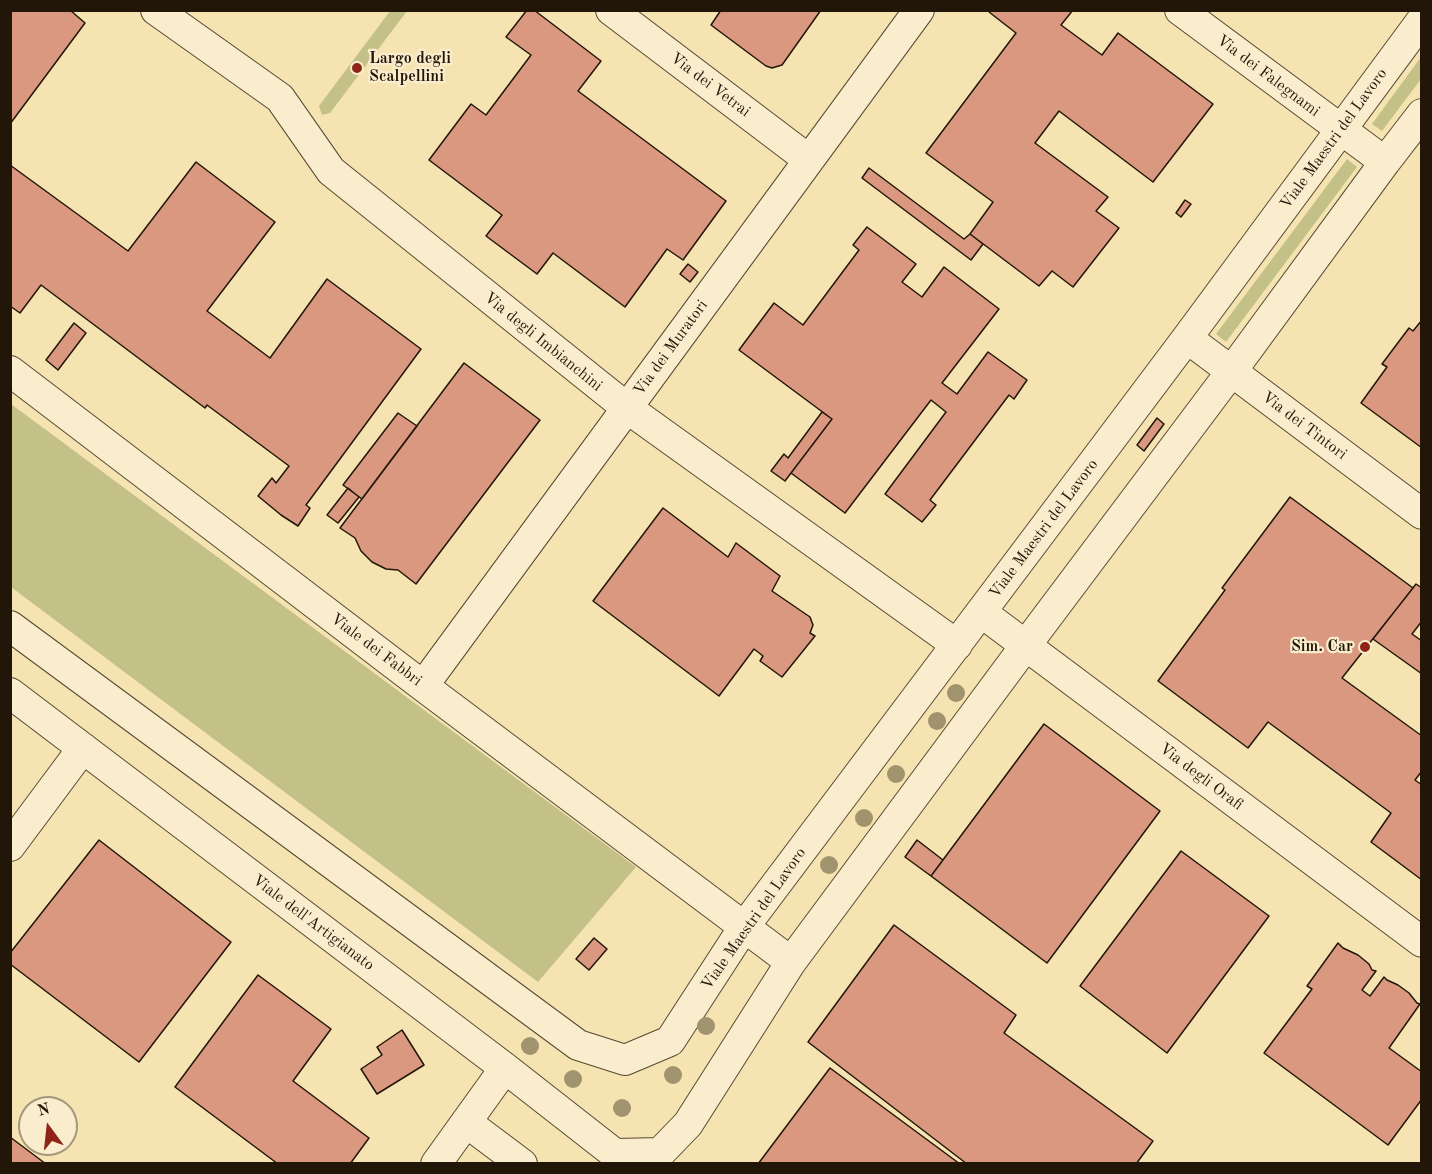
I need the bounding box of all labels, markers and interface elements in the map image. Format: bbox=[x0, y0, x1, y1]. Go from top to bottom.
street label: Via dei Falegnami bbox=[1213, 31, 1323, 121]
place label: Largo degli Scalpellini bbox=[369, 49, 451, 87]
street label: Via dei Vetrai bbox=[666, 49, 754, 121]
marker: Largo degli Scalpellini bbox=[350, 61, 364, 75]
street label: Viale Maestri del Lavoro bbox=[1276, 65, 1392, 213]
street label: Via degli Imbianchini bbox=[480, 288, 606, 396]
street label: Via dei Muratori bbox=[630, 296, 712, 400]
street label: Via dei Tintori bbox=[1258, 388, 1350, 464]
street label: Viale Maestri del Lavoro bbox=[985, 456, 1103, 602]
street label: Viale dei Fabbri bbox=[326, 609, 426, 691]
place label: Sim. Car bbox=[1291, 637, 1353, 657]
marker: Sim. Car bbox=[1358, 640, 1372, 654]
street label: Via degli Orafi bbox=[1155, 739, 1247, 815]
street label: Viale Maestri del Lavoro bbox=[698, 844, 810, 994]
street label: Viale dell'Artigianato bbox=[248, 871, 378, 975]
north arrow bbox=[18, 1096, 78, 1156]
text: N bbox=[36, 1101, 52, 1120]

